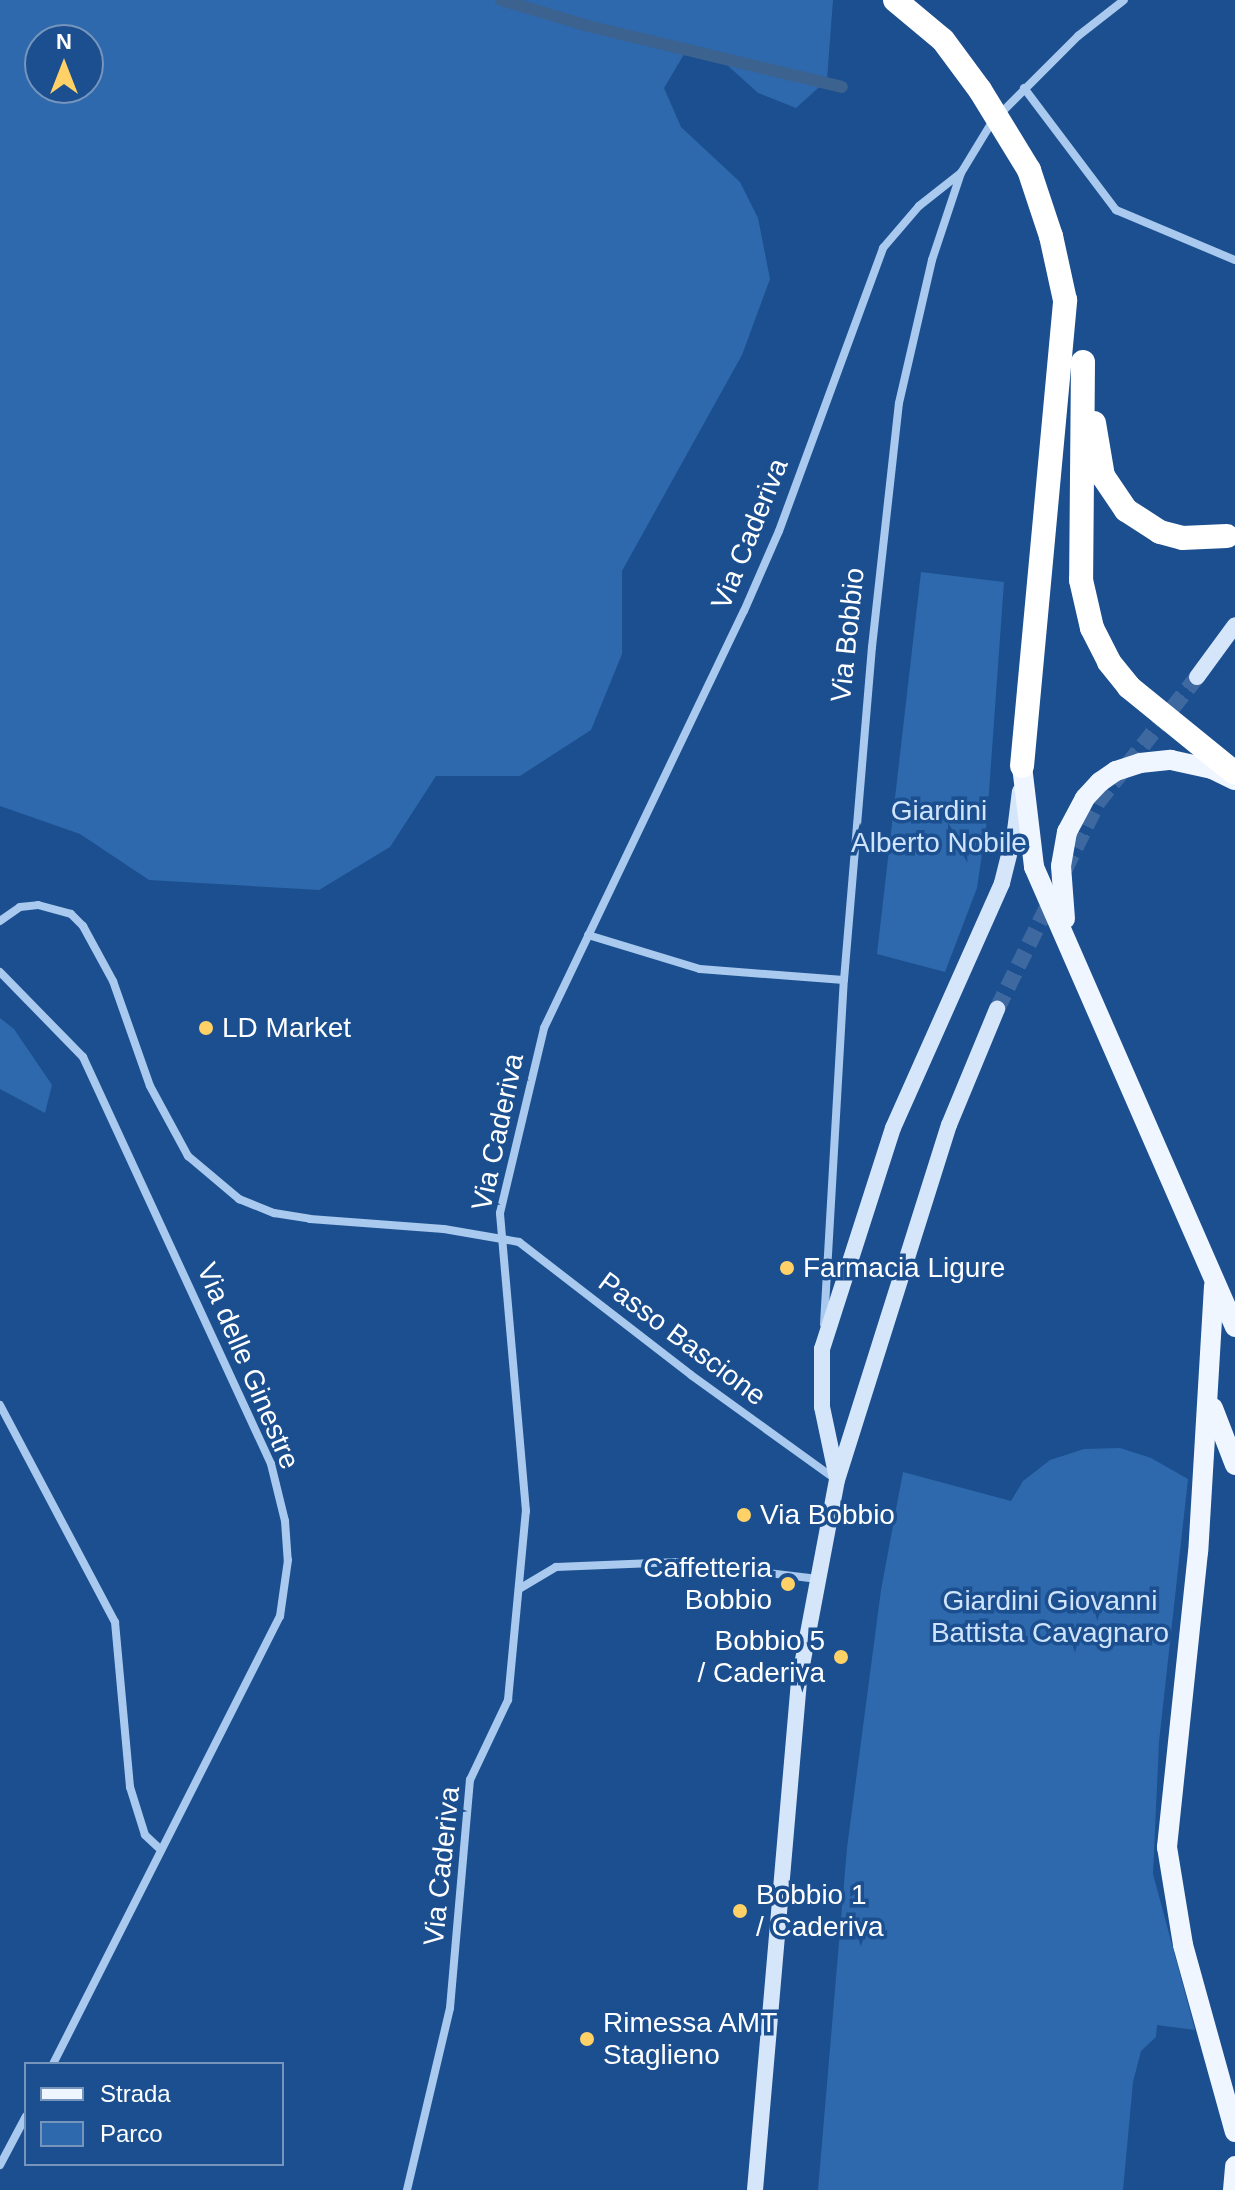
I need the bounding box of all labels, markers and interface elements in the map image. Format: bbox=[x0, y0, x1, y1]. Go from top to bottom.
north arrow bbox=[24, 24, 104, 104]
text: N bbox=[56, 29, 72, 54]
street label: Via Caderiva bbox=[704, 454, 796, 614]
street label: Via Bobbio bbox=[824, 566, 872, 704]
park label: Giardini Alberto Nobile bbox=[851, 794, 1027, 860]
place label: LD Market bbox=[222, 1011, 351, 1045]
marker: LD Market bbox=[197, 1019, 215, 1037]
street label: Via Caderiva bbox=[465, 1050, 531, 1214]
place label: Farmacia Ligure bbox=[803, 1251, 1005, 1285]
street label: Via delle Ginestre bbox=[189, 1258, 307, 1474]
marker: Farmacia Ligure bbox=[778, 1259, 796, 1277]
street label: Passo Bascione bbox=[592, 1265, 772, 1413]
place label: Via Bobbio bbox=[760, 1498, 895, 1532]
marker: Via Bobbio bbox=[735, 1506, 753, 1524]
place label: Caffetteria Bobbio bbox=[643, 1551, 772, 1617]
marker: Caffetteria Bobbio bbox=[779, 1575, 797, 1593]
park label: Giardini Giovanni Battista Cavagnaro bbox=[931, 1584, 1169, 1650]
place label: Bobbio 5 / Caderiva bbox=[697, 1624, 825, 1690]
marker: Bobbio 5 / Caderiva bbox=[832, 1648, 850, 1666]
street label: Via Caderiva bbox=[417, 1785, 467, 1947]
place label: Bobbio 1 / Caderiva bbox=[756, 1878, 884, 1944]
marker: Bobbio 1 / Caderiva bbox=[731, 1902, 749, 1920]
place label: Rimessa AMT Staglieno bbox=[603, 2006, 779, 2072]
marker: Rimessa AMT Staglieno bbox=[578, 2030, 596, 2048]
legend bbox=[24, 2062, 284, 2166]
text: Strada bbox=[100, 2080, 171, 2107]
text: Parco bbox=[100, 2120, 163, 2147]

